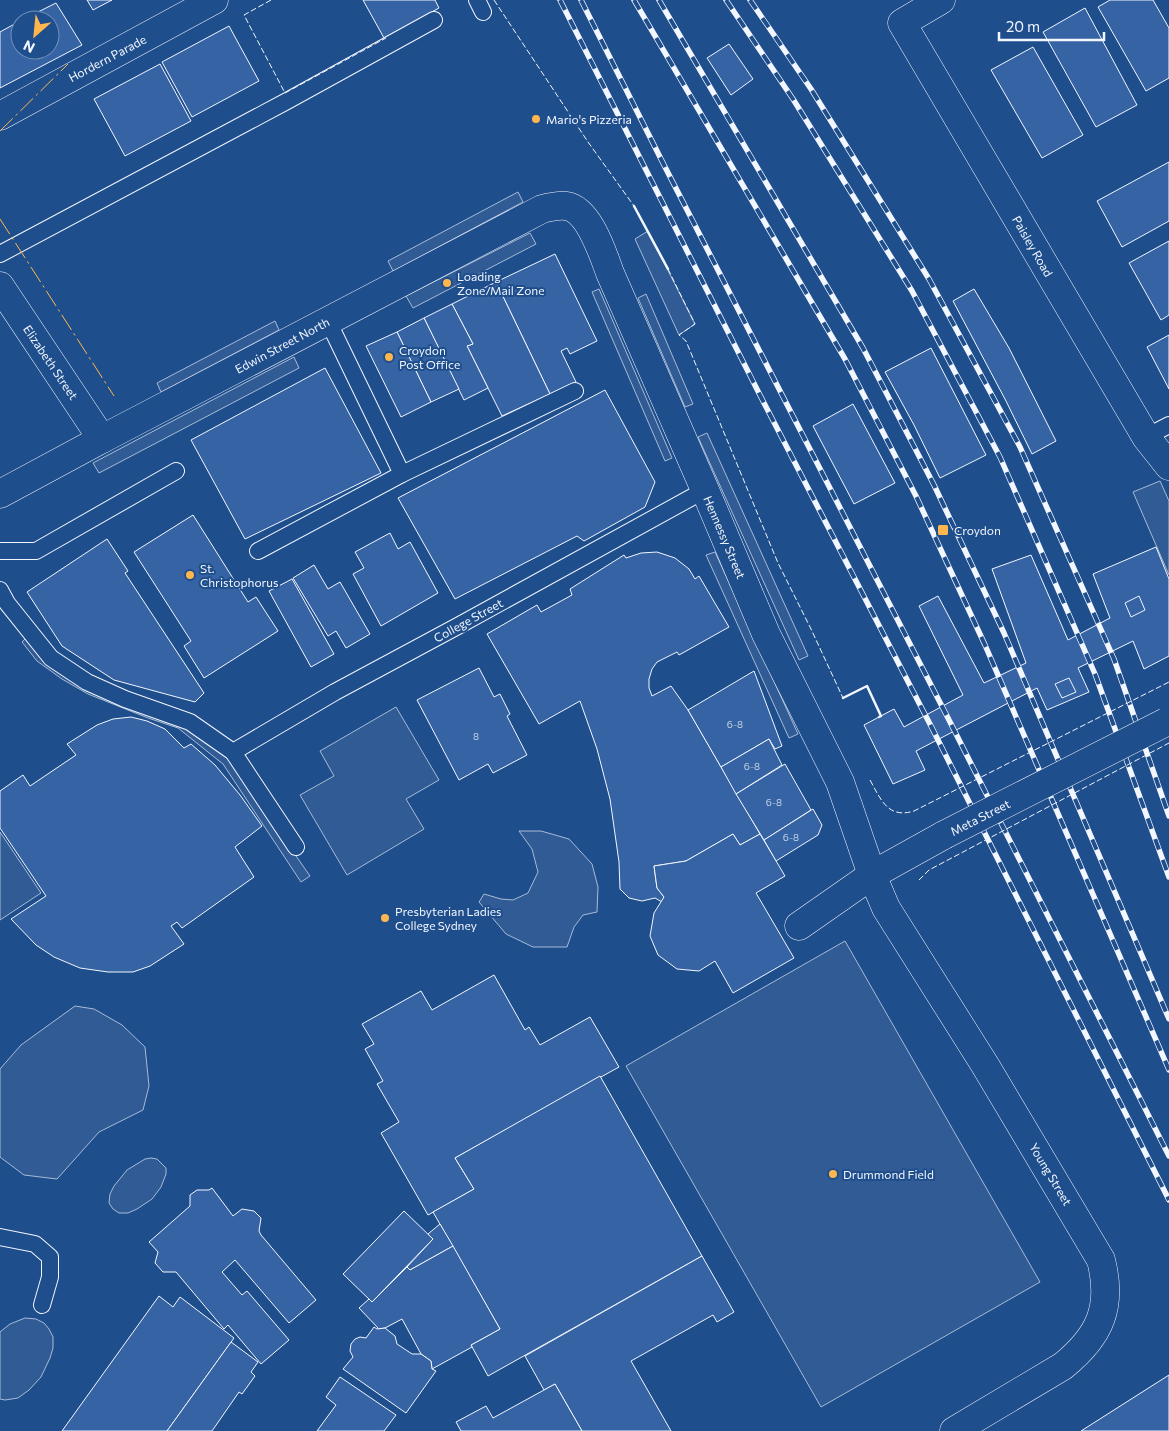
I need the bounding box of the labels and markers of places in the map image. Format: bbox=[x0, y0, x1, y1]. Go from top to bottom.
place label: Mario's Pizzeria bbox=[546, 112, 632, 126]
marker: Mario's Pizzeria bbox=[530, 113, 542, 125]
place label: Loading Zone/Mail Zone bbox=[457, 269, 545, 297]
marker: Loading Zone/Mail Zone bbox=[441, 277, 453, 289]
place label: Croydon Post Office bbox=[399, 343, 460, 371]
marker: Croydon Post Office bbox=[383, 351, 395, 363]
marker: Croydon bbox=[936, 523, 950, 537]
place label: Croydon bbox=[954, 523, 1001, 537]
place label: St. Christophorus bbox=[200, 561, 279, 589]
marker: St. Christophorus bbox=[184, 569, 196, 581]
place label: Presbyterian Ladies College Sydney bbox=[395, 904, 502, 932]
marker: Presbyterian Ladies College Sydney bbox=[379, 912, 391, 924]
place label: Drummond Field bbox=[843, 1167, 934, 1181]
marker: Drummond Field bbox=[827, 1168, 839, 1180]

